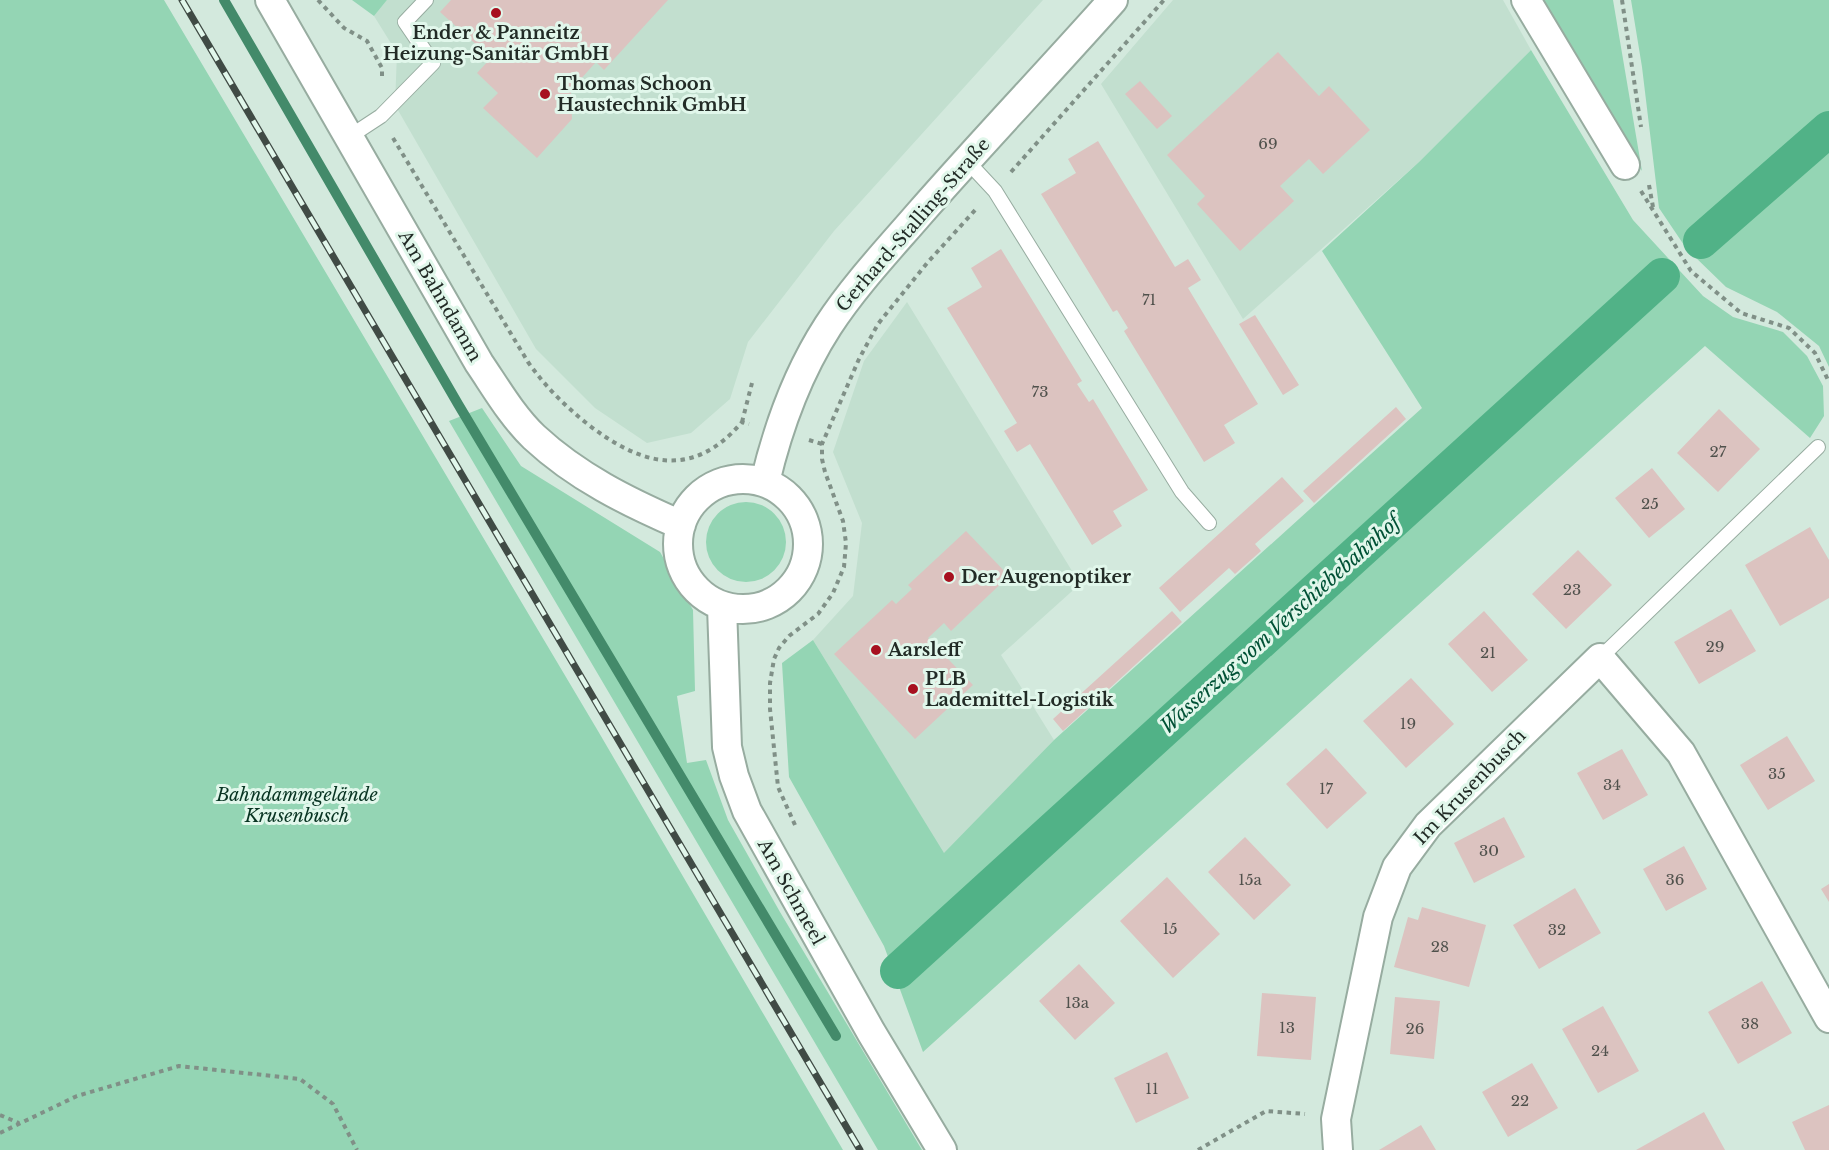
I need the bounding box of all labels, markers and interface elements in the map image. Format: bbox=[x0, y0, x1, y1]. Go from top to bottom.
marker: Ender & Panneitz Heizung-Sanitär GmbH bbox=[489, 6, 503, 20]
place label: Ender & Panneitz Heizung-Sanitär GmbH bbox=[383, 22, 609, 65]
place label: Thomas Schoon Haustechnik GmbH bbox=[557, 73, 746, 116]
marker: Thomas Schoon Haustechnik GmbH bbox=[538, 87, 552, 101]
street label: Gerhard-Stalling-Straße bbox=[832, 134, 994, 316]
house number: 69 bbox=[1258, 134, 1278, 153]
street label: Am Bahndamm bbox=[393, 226, 486, 365]
house number: 71 bbox=[1142, 290, 1156, 309]
house number: 73 bbox=[1032, 382, 1048, 401]
house number: 27 bbox=[1710, 442, 1727, 461]
house number: 25 bbox=[1641, 494, 1659, 513]
water label: Wasserzug vom Verschiebebahnhof bbox=[1155, 507, 1408, 738]
place label: Der Augenoptiker bbox=[961, 566, 1131, 588]
marker: Der Augenoptiker bbox=[942, 570, 956, 584]
house number: 23 bbox=[1563, 580, 1581, 599]
house number: 29 bbox=[1706, 637, 1724, 656]
place label: Aarsleff bbox=[887, 639, 963, 661]
marker: Aarsleff bbox=[869, 643, 883, 657]
house number: 21 bbox=[1480, 643, 1496, 662]
place label: PLB Lademittel-Logistik bbox=[925, 668, 1115, 711]
marker: PLB Lademittel-Logistik bbox=[906, 682, 920, 696]
house number: 19 bbox=[1400, 714, 1416, 733]
street label: Im Krusenbusch bbox=[1409, 725, 1531, 849]
house number: 35 bbox=[1768, 764, 1786, 783]
house number: 34 bbox=[1603, 775, 1621, 794]
house number: 17 bbox=[1319, 779, 1334, 798]
park label: Bahndammgelände Krusenbusch bbox=[215, 784, 378, 827]
street label: Am Schmeel bbox=[752, 834, 829, 949]
house number: 30 bbox=[1479, 841, 1499, 860]
house number: 15a bbox=[1238, 870, 1262, 889]
house number: 36 bbox=[1666, 870, 1684, 889]
house number: 15 bbox=[1162, 919, 1178, 938]
house number: 32 bbox=[1548, 920, 1566, 939]
house number: 28 bbox=[1431, 937, 1449, 956]
house number: 13a bbox=[1065, 993, 1090, 1012]
house number: 38 bbox=[1741, 1014, 1759, 1033]
house number: 13 bbox=[1279, 1018, 1295, 1037]
house number: 26 bbox=[1406, 1019, 1424, 1038]
house number: 24 bbox=[1591, 1041, 1609, 1060]
house number: 11 bbox=[1145, 1079, 1159, 1098]
house number: 22 bbox=[1511, 1091, 1529, 1110]

